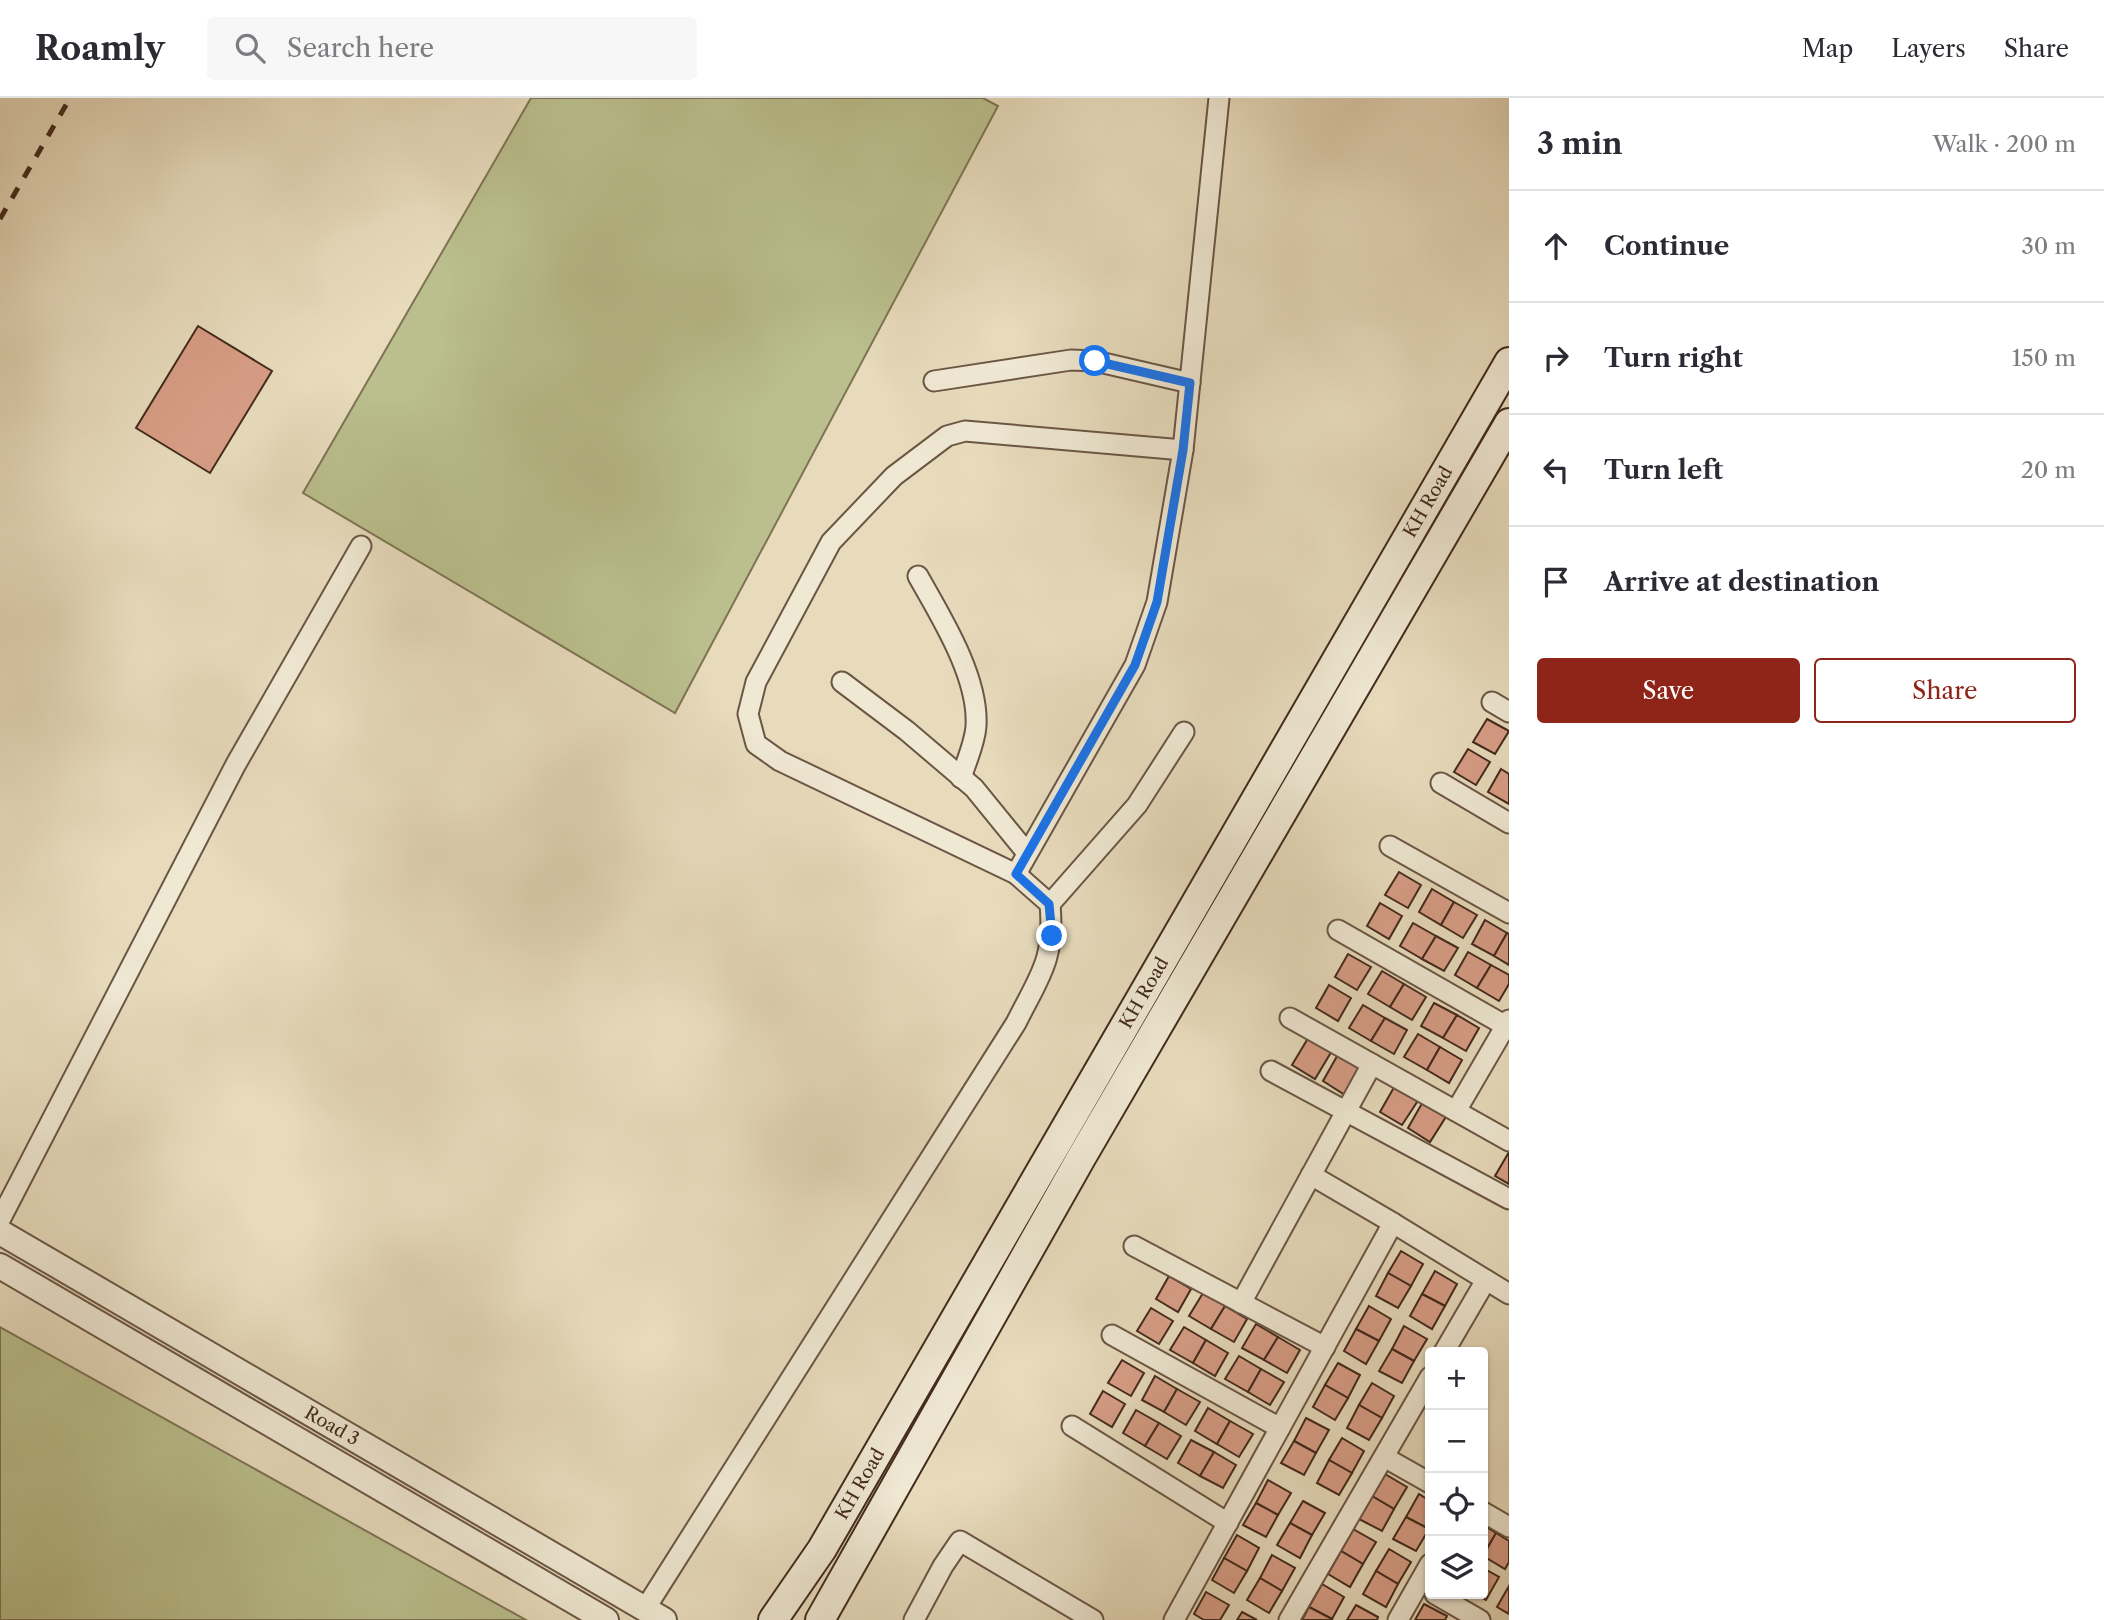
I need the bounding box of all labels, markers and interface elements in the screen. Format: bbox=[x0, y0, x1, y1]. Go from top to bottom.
search box bbox=[207, 17, 697, 80]
text: Roamly bbox=[35, 28, 165, 69]
icon: search bbox=[231, 29, 269, 67]
text: Search here bbox=[287, 32, 434, 64]
text: Map bbox=[1802, 34, 1853, 63]
text: Layers bbox=[1891, 34, 1966, 63]
text: Share bbox=[2004, 34, 2069, 63]
text: 3 min bbox=[1537, 125, 1623, 162]
text: Walk · 200 m bbox=[1932, 130, 2076, 158]
icon: ahead bbox=[1537, 227, 1575, 265]
text: Continue bbox=[1604, 230, 1729, 262]
text: 30 m bbox=[2021, 232, 2076, 260]
icon: right bbox=[1537, 339, 1575, 377]
text: Turn right bbox=[1604, 342, 1743, 374]
text: 150 m bbox=[2012, 344, 2076, 372]
route start bbox=[1079, 345, 1110, 376]
icon: left bbox=[1537, 451, 1575, 489]
text: Turn left bbox=[1604, 454, 1723, 486]
text: 20 m bbox=[2021, 456, 2076, 484]
street label: KH Road bbox=[1399, 462, 1457, 542]
icon: arrive bbox=[1537, 563, 1575, 601]
text: Arrive at destination bbox=[1604, 566, 1879, 598]
button: Save bbox=[1537, 658, 1800, 723]
button: Share bbox=[1814, 658, 2076, 723]
route end bbox=[1036, 920, 1067, 951]
street label: KH Road bbox=[1115, 953, 1173, 1033]
map controls bbox=[1425, 1347, 1488, 1599]
button: + bbox=[1425, 1347, 1488, 1410]
street label: Road 3 bbox=[301, 1402, 363, 1450]
button: − bbox=[1425, 1410, 1488, 1473]
street label: KH Road bbox=[831, 1444, 889, 1524]
button: locate bbox=[1425, 1473, 1488, 1536]
button: layers bbox=[1425, 1536, 1488, 1599]

